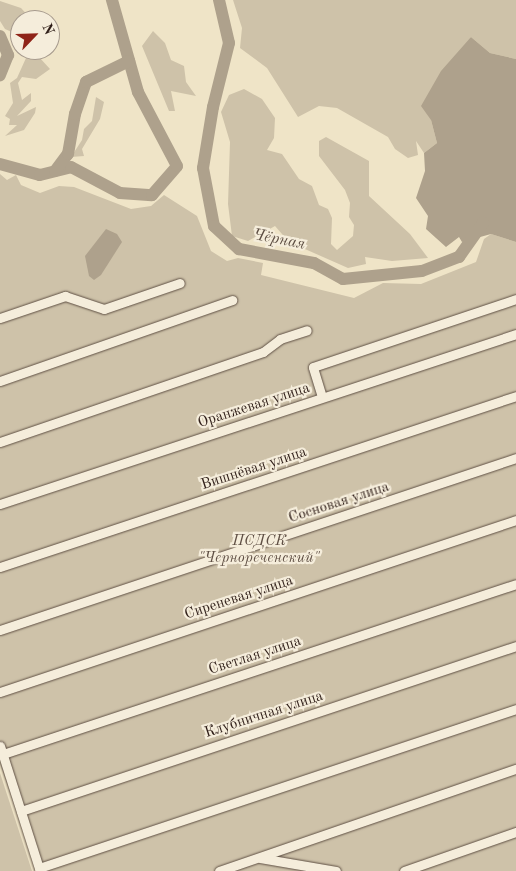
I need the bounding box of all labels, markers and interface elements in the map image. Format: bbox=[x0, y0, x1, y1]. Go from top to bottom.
north arrow bbox=[10, 10, 60, 60]
text: N bbox=[39, 22, 56, 37]
water label: Чёрная bbox=[251, 226, 307, 254]
street label: Оранжевая улица bbox=[196, 379, 312, 433]
street label: Вишнёвая улица bbox=[199, 443, 309, 495]
street label: Сосновая улица bbox=[286, 478, 392, 528]
park label: ПСДСК "Чернореченский" bbox=[198, 532, 320, 567]
street label: Сиреневая улица bbox=[183, 572, 295, 624]
street label: Светлая улица bbox=[206, 633, 304, 679]
street label: Клубничная улица bbox=[202, 687, 326, 743]

